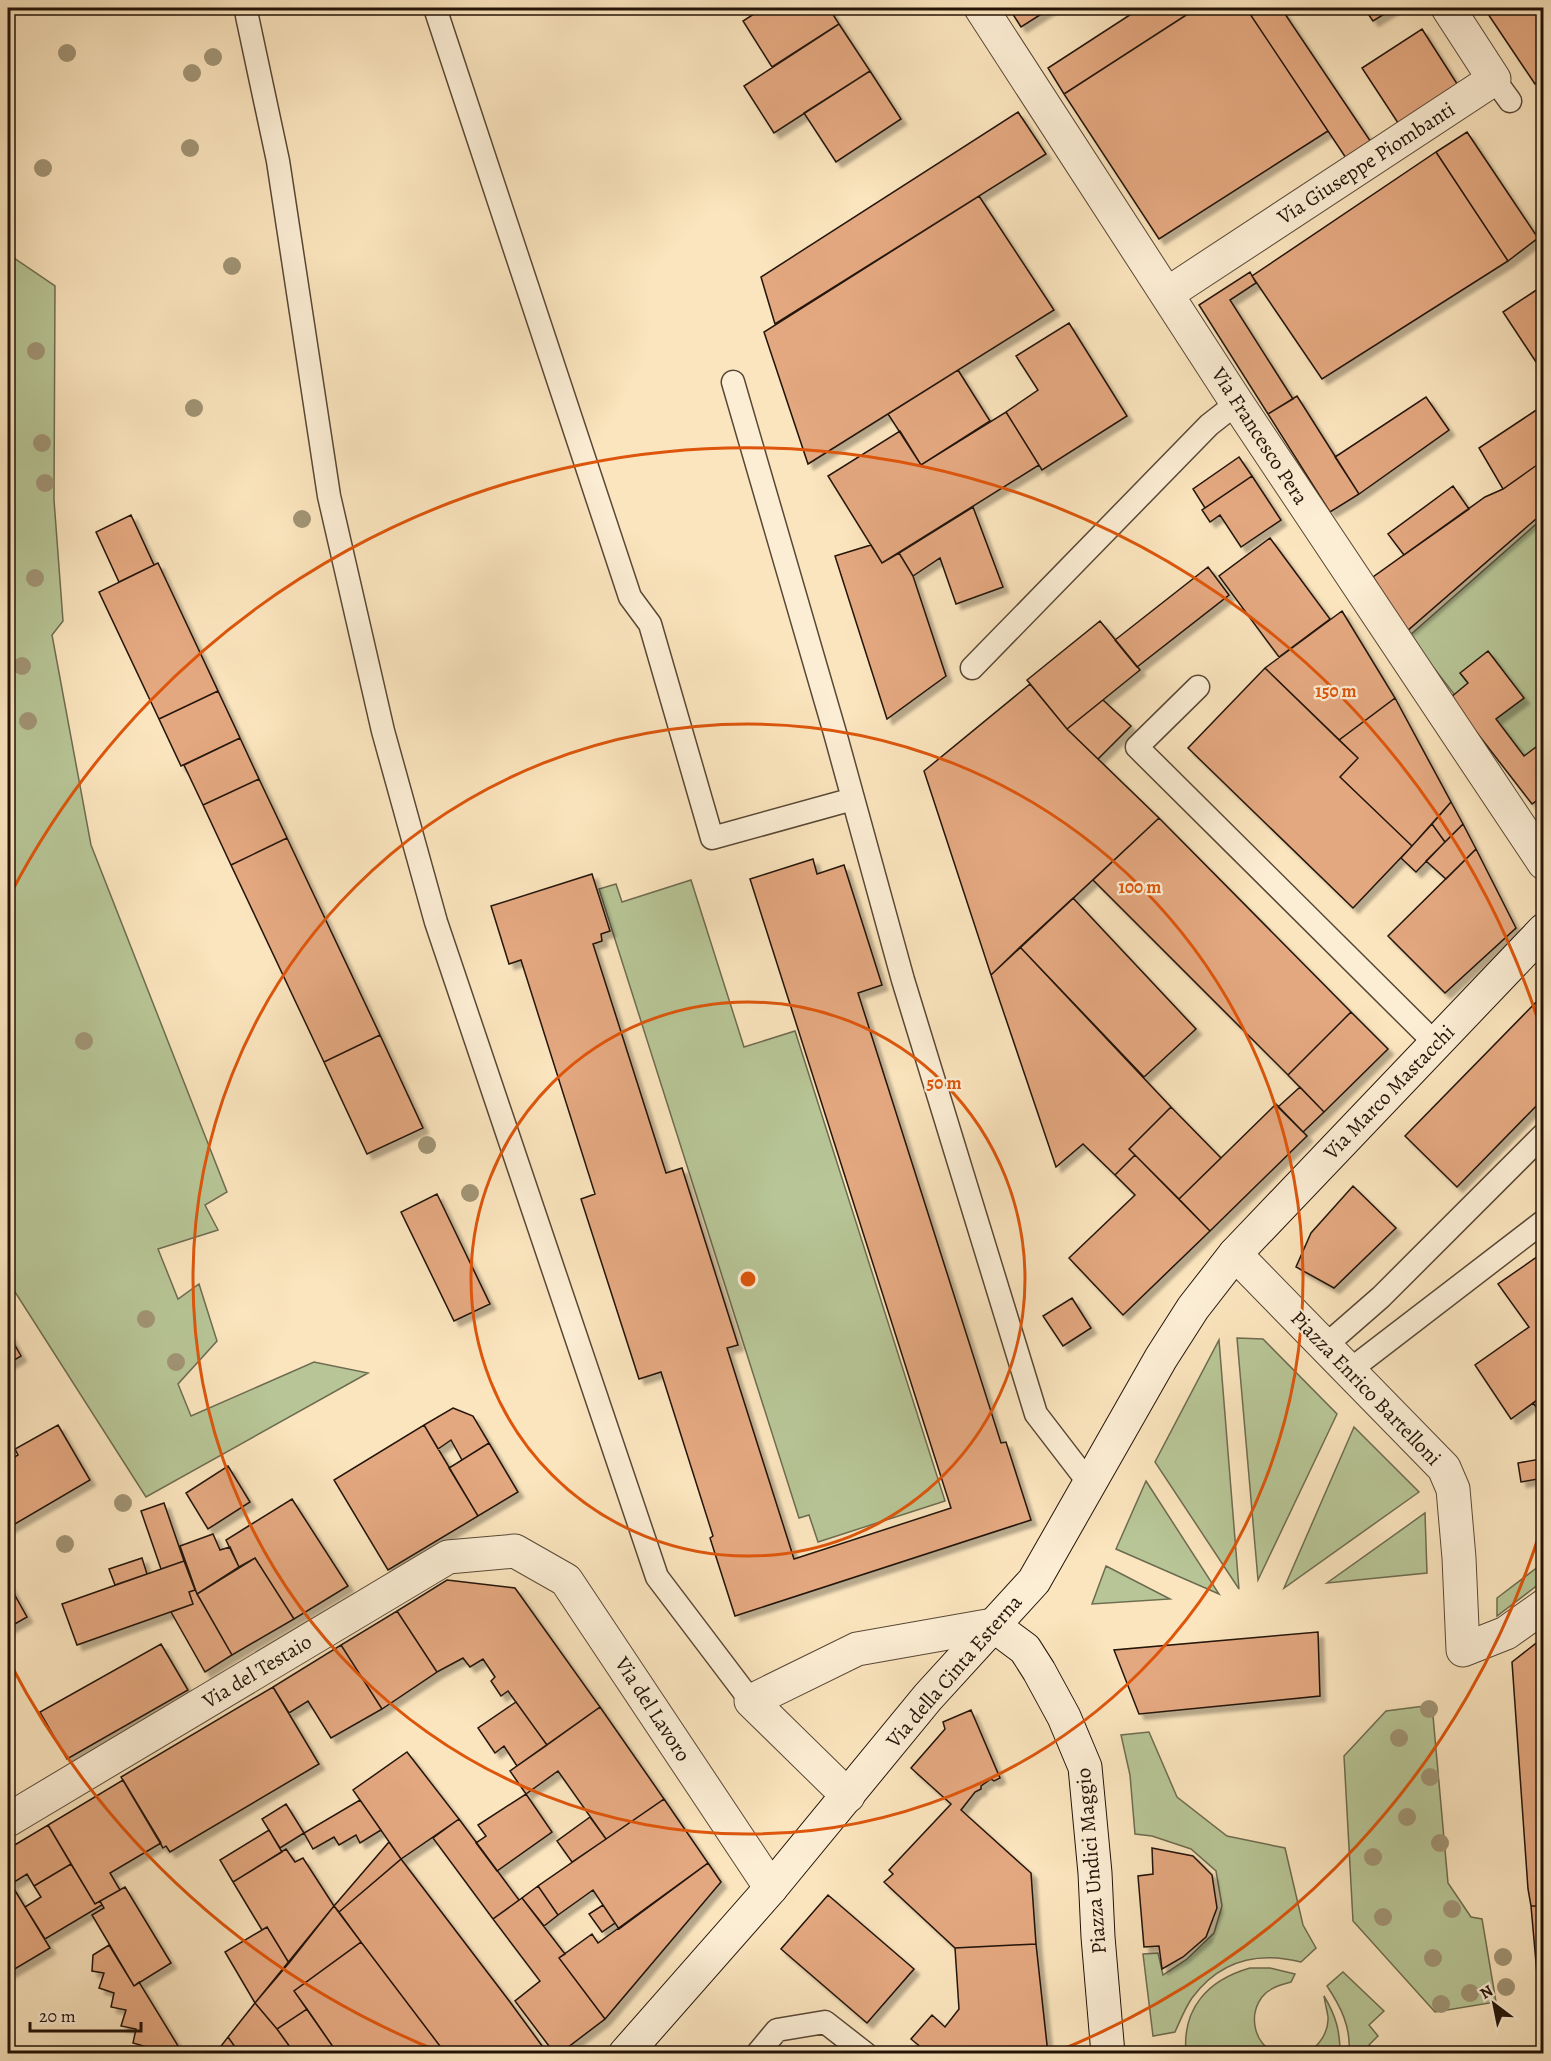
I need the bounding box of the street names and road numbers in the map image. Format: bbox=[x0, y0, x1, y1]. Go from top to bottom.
street label: Via Giuseppe Piombanti bbox=[1271, 95, 1460, 231]
street label: Via Francesco Pera bbox=[1205, 361, 1315, 510]
street label: Via Marco Mastacchi bbox=[1317, 1018, 1461, 1166]
street label: Piazza Enrico Bartelloni bbox=[1285, 1304, 1448, 1472]
street label: Via della Cinta Esterna bbox=[879, 1588, 1028, 1754]
street label: Via del Testaio bbox=[196, 1627, 317, 1715]
street label: Via del Lavoro bbox=[608, 1650, 697, 1767]
street label: Piazza Undici Maggio bbox=[1069, 1767, 1113, 1955]

